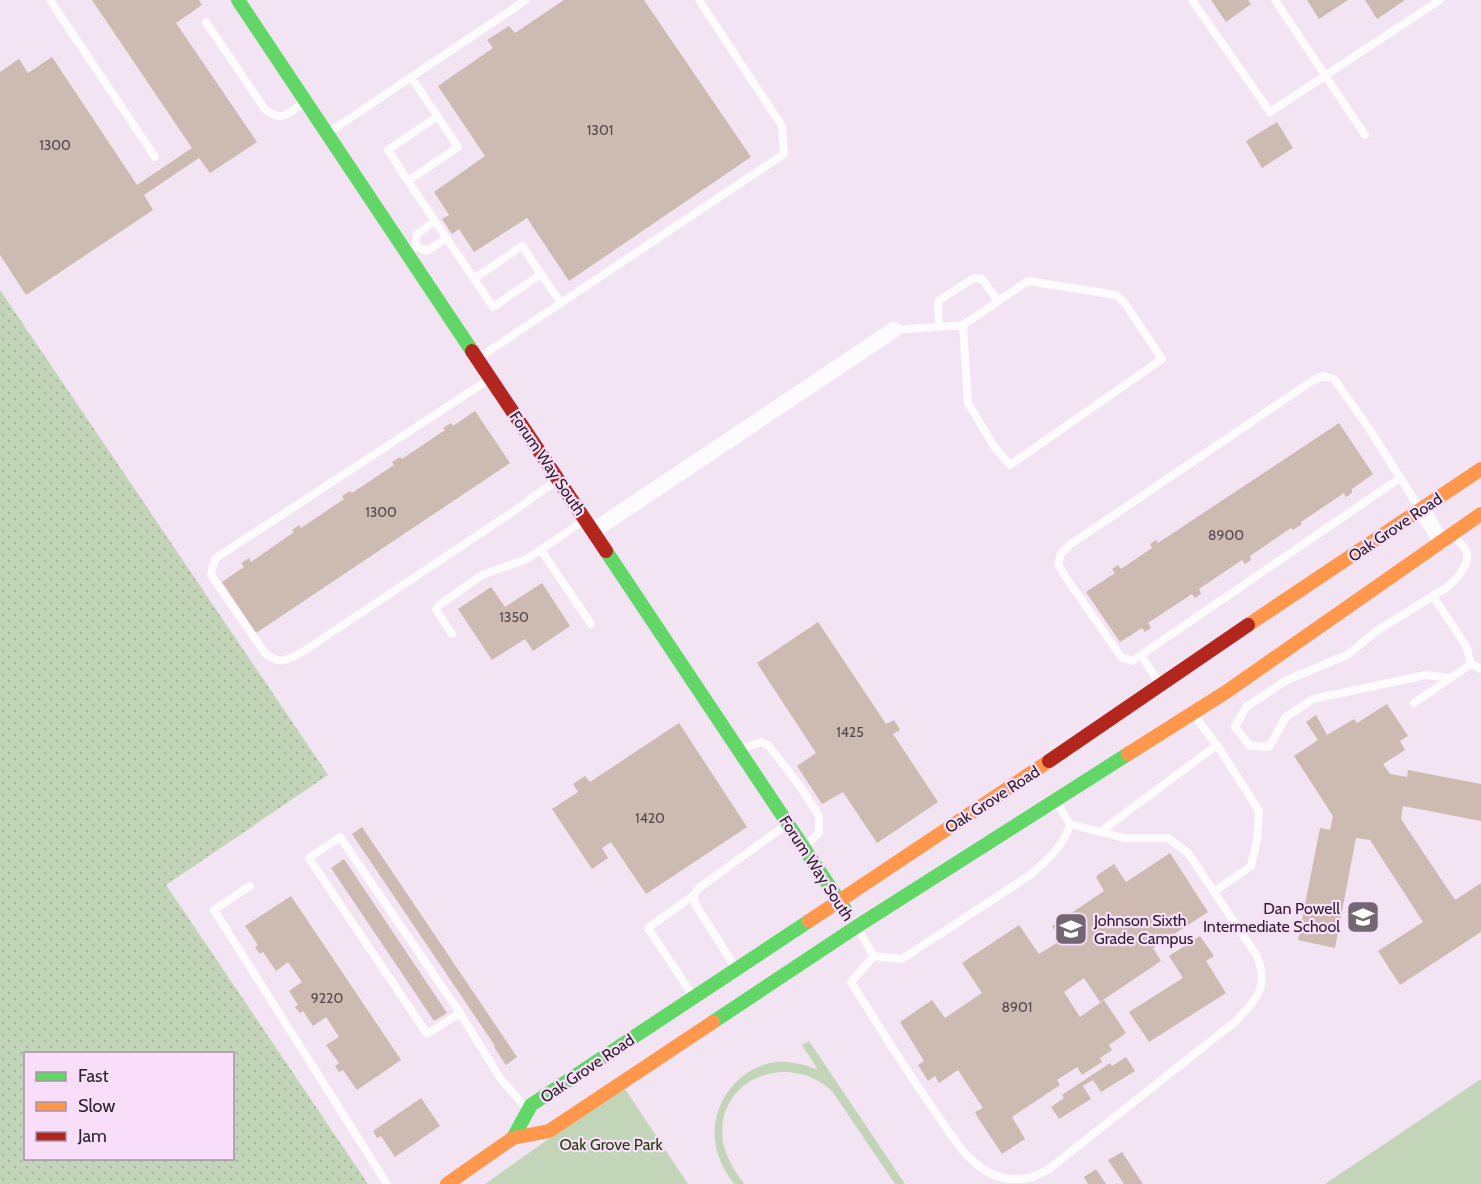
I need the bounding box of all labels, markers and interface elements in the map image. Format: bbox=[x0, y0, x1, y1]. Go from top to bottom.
house number: 1301 bbox=[587, 121, 613, 139]
house number: 1300 bbox=[39, 136, 71, 154]
street label: Forum Way South bbox=[506, 408, 589, 519]
street label: Oak Grove Road bbox=[1345, 489, 1446, 566]
house number: 1300 bbox=[365, 503, 397, 521]
house number: 8900 bbox=[1208, 526, 1244, 544]
house number: 1350 bbox=[499, 608, 529, 626]
house number: 1425 bbox=[836, 723, 864, 741]
street label: Oak Grove Road bbox=[941, 762, 1043, 837]
house number: 1420 bbox=[635, 809, 665, 827]
street label: Forum Way South bbox=[775, 812, 858, 924]
place label: Dan Powell Intermediate School bbox=[1203, 899, 1340, 936]
school or university icon: Dan Powell Intermediate School bbox=[1345, 899, 1381, 935]
school or university icon: Johnson Sixth Grade Campus bbox=[1053, 911, 1089, 947]
place label: Johnson Sixth Grade Campus bbox=[1093, 911, 1194, 948]
house number: 9220 bbox=[311, 989, 343, 1007]
house number: 8901 bbox=[1002, 998, 1032, 1016]
street label: Oak Grove Road bbox=[537, 1030, 638, 1107]
legend bbox=[24, 1052, 234, 1160]
text: Fast bbox=[78, 1065, 109, 1087]
text: Slow bbox=[78, 1095, 115, 1117]
text: Jam bbox=[77, 1125, 107, 1147]
park label: Oak Grove Park bbox=[559, 1135, 663, 1154]

